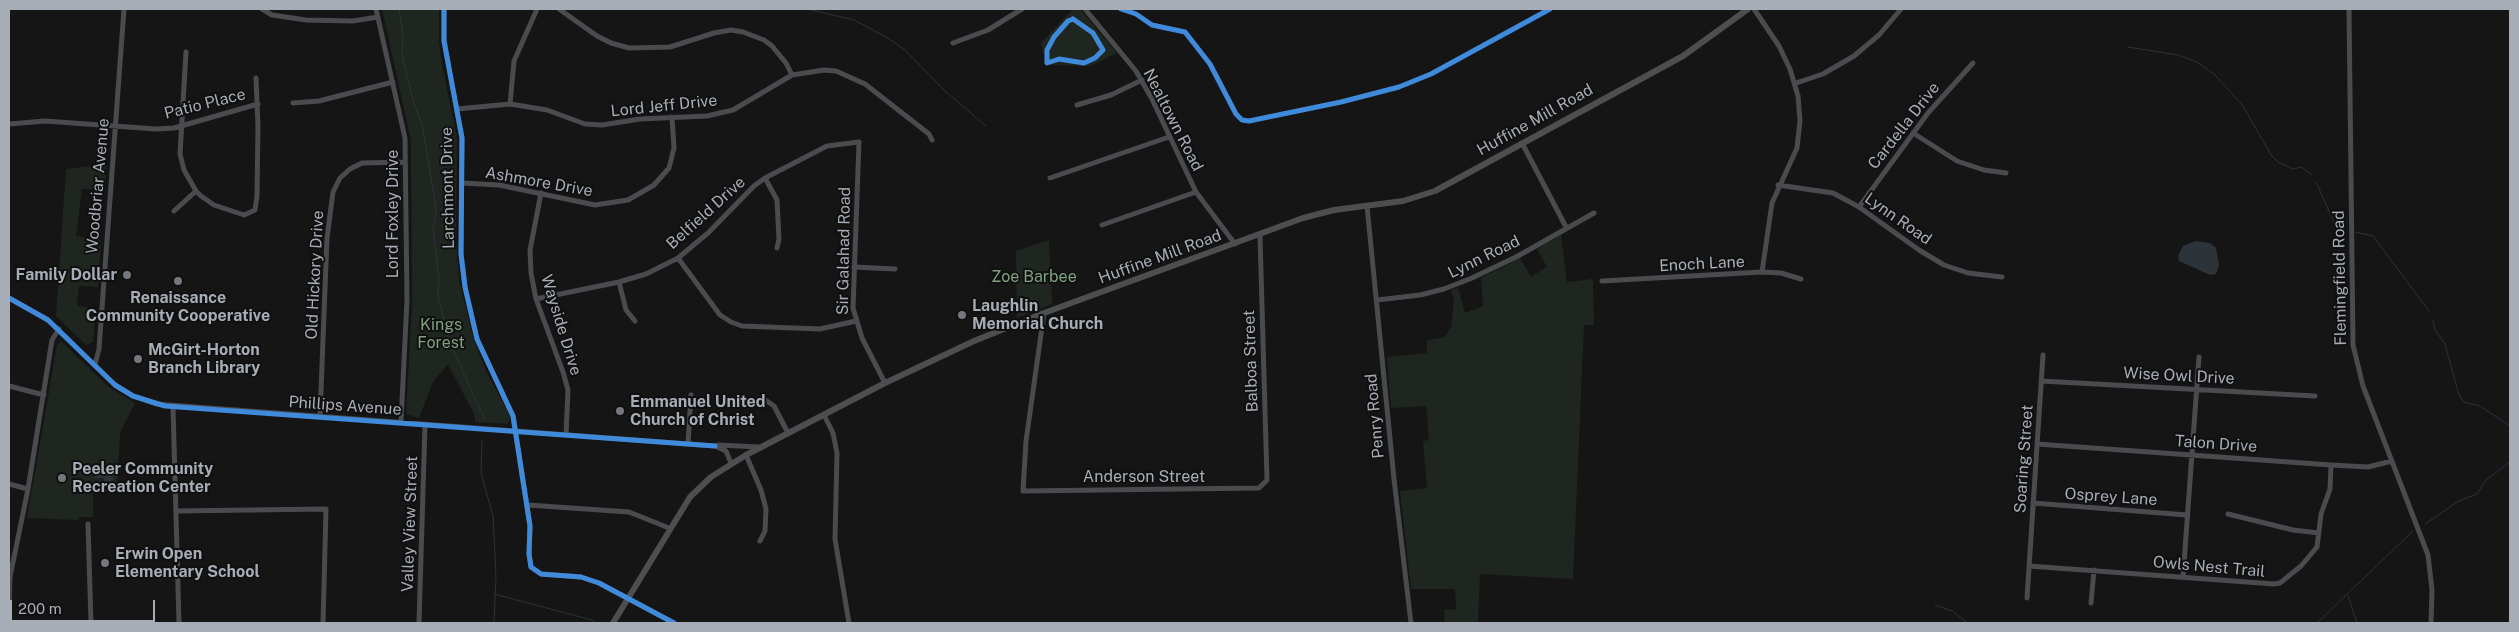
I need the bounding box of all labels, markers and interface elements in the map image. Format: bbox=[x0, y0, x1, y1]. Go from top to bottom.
street label: Nealtown Road bbox=[1139, 66, 1207, 174]
street label: Cardella Drive bbox=[1864, 79, 1944, 173]
street label: Huffine Mill Road bbox=[1474, 80, 1596, 160]
street label: Patio Place bbox=[162, 85, 248, 123]
street label: Lord Jeff Drive bbox=[610, 91, 718, 121]
street label: Woodbriar Avenue bbox=[83, 117, 113, 255]
street label: Larchmont Drive bbox=[437, 127, 459, 249]
street label: Lord Foxley Drive bbox=[383, 150, 403, 278]
street label: Ashmore Drive bbox=[484, 163, 594, 201]
street label: Belfield Drive bbox=[663, 173, 749, 253]
street label: Sir Galahad Road bbox=[833, 187, 855, 315]
street label: Lynn Road bbox=[1861, 189, 1935, 249]
street label: Old Hickory Drive bbox=[302, 210, 328, 340]
street label: Flemingfield Road bbox=[2329, 210, 2351, 346]
street label: Huffine Mill Road bbox=[1096, 226, 1224, 288]
street label: Lynn Road bbox=[1445, 231, 1523, 283]
street label: Enoch Lane bbox=[1659, 252, 1745, 276]
place label: Family Dollar bbox=[16, 265, 117, 285]
park label: Zoe Barbee bbox=[991, 267, 1077, 287]
marker: Family Dollar bbox=[121, 269, 133, 281]
street label: Wayside Drive bbox=[537, 272, 585, 378]
marker: Renaissance Community Cooperative bbox=[172, 275, 184, 287]
place label: Renaissance Community Cooperative bbox=[86, 288, 270, 326]
place label: Laughlin Memorial Church bbox=[972, 296, 1103, 334]
marker: Laughlin Memorial Church bbox=[956, 309, 968, 321]
street label: Balboa Street bbox=[1240, 310, 1262, 412]
park label: Kings Forest bbox=[417, 315, 465, 353]
place label: McGirt-Horton Branch Library bbox=[148, 340, 260, 378]
marker: McGirt-Horton Branch Library bbox=[132, 353, 144, 365]
street label: Wise Owl Drive bbox=[2123, 363, 2235, 389]
street label: Penry Road bbox=[1362, 373, 1388, 459]
street label: Phillips Avenue bbox=[288, 392, 402, 420]
place label: Emmanuel United Church of Christ bbox=[630, 392, 766, 430]
street label: Soaring Street bbox=[2011, 404, 2037, 514]
marker: Emmanuel United Church of Christ bbox=[614, 405, 626, 417]
street label: Talon Drive bbox=[2174, 432, 2258, 456]
street label: Valley View Street bbox=[398, 456, 422, 592]
place label: Peeler Community Recreation Center bbox=[72, 459, 213, 497]
street label: Anderson Street bbox=[1083, 467, 1205, 487]
marker: Peeler Community Recreation Center bbox=[56, 472, 68, 484]
street label: Osprey Lane bbox=[2064, 484, 2158, 510]
place label: Erwin Open Elementary School bbox=[115, 544, 260, 582]
street label: Owls Nest Trail bbox=[2152, 553, 2266, 581]
marker: Erwin Open Elementary School bbox=[99, 557, 111, 569]
scale bar bbox=[12, 590, 158, 622]
text: 200 m bbox=[18, 600, 62, 617]

